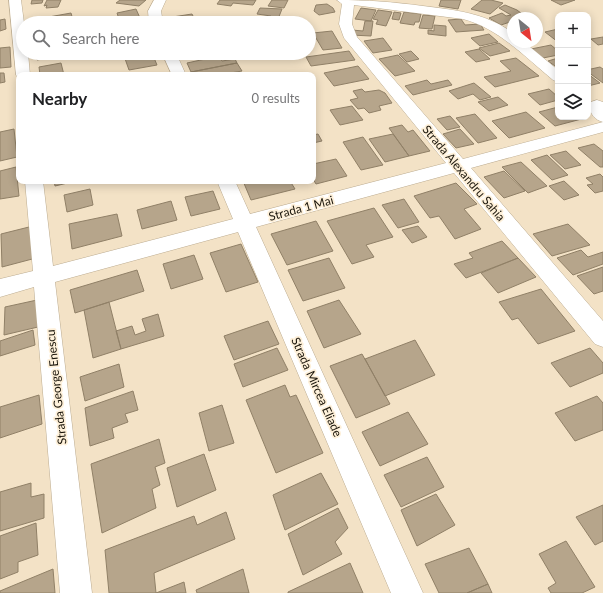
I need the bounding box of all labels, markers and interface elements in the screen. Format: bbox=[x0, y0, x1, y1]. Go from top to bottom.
north arrow bbox=[507, 12, 543, 48]
map controls bbox=[555, 12, 591, 120]
button: + bbox=[555, 12, 591, 48]
search box bbox=[16, 16, 316, 60]
icon: search bbox=[30, 27, 52, 49]
text: Search here bbox=[62, 29, 139, 47]
button: − bbox=[555, 48, 591, 84]
button: layers bbox=[555, 84, 591, 120]
text: Nearby bbox=[32, 88, 87, 109]
text: 0 results bbox=[252, 90, 300, 106]
street label: Strada Alexandru Sahia bbox=[419, 122, 509, 224]
street label: Strada 1 Mai bbox=[267, 192, 335, 224]
street label: Strada George Enescu bbox=[43, 329, 69, 445]
street label: Strada Mircea Eliade bbox=[288, 335, 346, 439]

